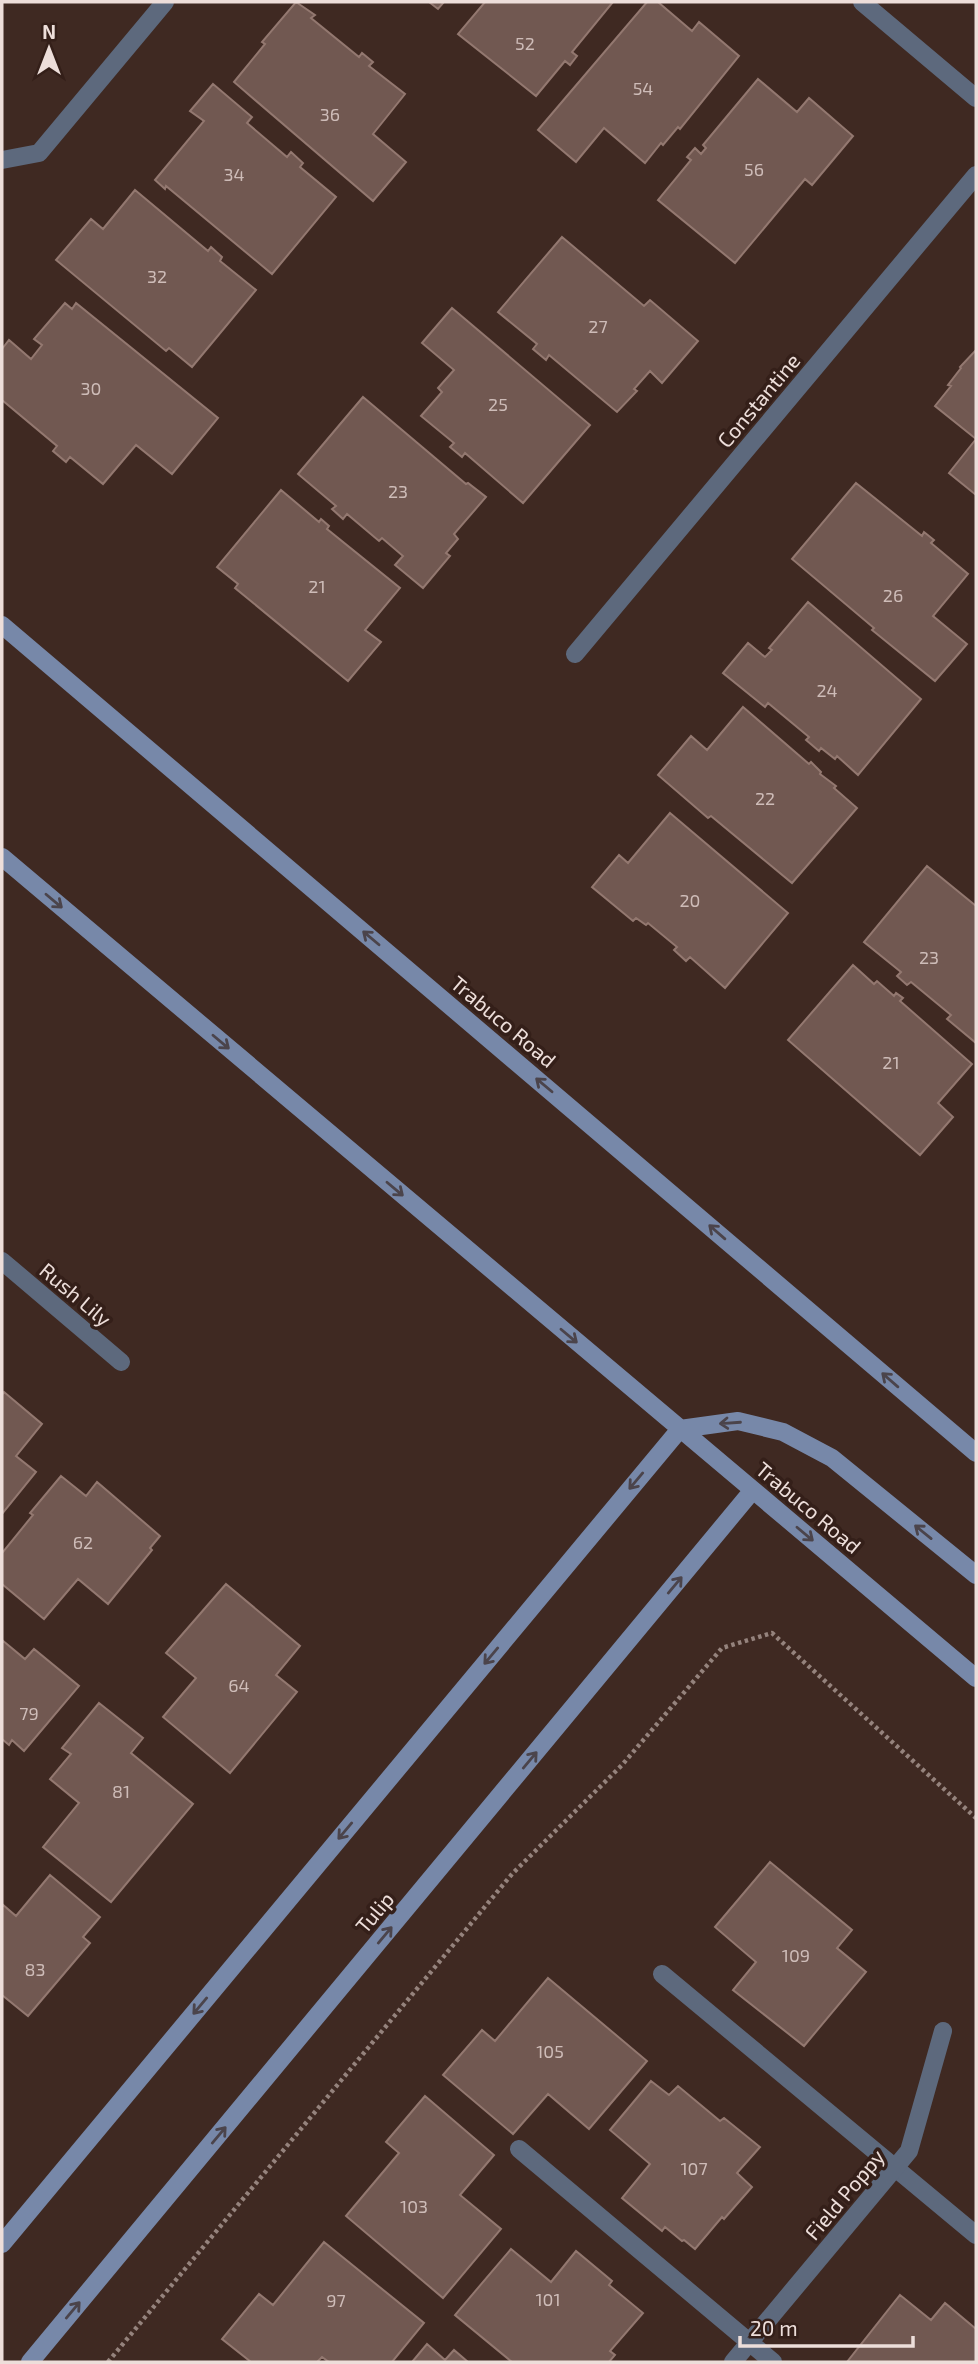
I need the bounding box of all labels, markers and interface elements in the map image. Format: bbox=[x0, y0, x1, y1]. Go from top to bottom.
north arrow bbox=[14, 14, 84, 84]
text: N bbox=[42, 20, 56, 43]
house number: 52 bbox=[515, 32, 535, 54]
house number: 54 bbox=[633, 77, 653, 99]
house number: 36 bbox=[320, 103, 340, 125]
house number: 56 bbox=[744, 158, 764, 180]
house number: 34 bbox=[223, 163, 245, 185]
house number: 32 bbox=[147, 265, 167, 287]
house number: 27 bbox=[588, 315, 608, 337]
street label: Constantine bbox=[711, 348, 805, 452]
house number: 30 bbox=[81, 377, 101, 399]
house number: 25 bbox=[488, 393, 508, 415]
house number: 23 bbox=[388, 480, 408, 502]
house number: 21 bbox=[308, 575, 326, 597]
house number: 26 bbox=[883, 584, 903, 606]
house number: 24 bbox=[816, 679, 838, 701]
house number: 22 bbox=[755, 787, 775, 809]
house number: 20 bbox=[680, 889, 700, 911]
one-way arrow bbox=[44, 893, 62, 909]
one-way arrow bbox=[362, 930, 380, 946]
house number: 23 bbox=[919, 946, 939, 968]
street label: Trabuco Road bbox=[446, 970, 562, 1072]
one-way arrow bbox=[212, 1035, 230, 1050]
house number: 21 bbox=[882, 1051, 900, 1073]
one-way arrow bbox=[536, 1077, 554, 1093]
one-way arrow bbox=[386, 1181, 404, 1197]
one-way arrow bbox=[709, 1224, 727, 1240]
street label: Rush Lily bbox=[35, 1257, 117, 1331]
one-way arrow bbox=[560, 1328, 578, 1344]
one-way arrow bbox=[881, 1373, 899, 1389]
one-way arrow bbox=[719, 1417, 742, 1430]
street label: Trabuco Road bbox=[751, 1456, 867, 1558]
one-way arrow bbox=[629, 1472, 644, 1490]
one-way arrow bbox=[915, 1524, 933, 1539]
one-way arrow bbox=[796, 1526, 814, 1542]
house number: 62 bbox=[73, 1531, 93, 1553]
one-way arrow bbox=[667, 1576, 683, 1594]
one-way arrow bbox=[483, 1647, 499, 1665]
house number: 64 bbox=[228, 1674, 250, 1696]
house number: 79 bbox=[19, 1702, 39, 1724]
one-way arrow bbox=[522, 1751, 538, 1769]
house number: 81 bbox=[112, 1780, 130, 1802]
one-way arrow bbox=[338, 1822, 354, 1840]
street label: Tulip bbox=[350, 1886, 398, 1938]
one-way arrow bbox=[377, 1927, 393, 1945]
house number: 109 bbox=[782, 1944, 810, 1966]
house number: 83 bbox=[25, 1958, 45, 1980]
one-way arrow bbox=[192, 1996, 208, 2014]
house number: 105 bbox=[536, 2040, 564, 2062]
one-way arrow bbox=[211, 2126, 227, 2144]
street label: Field Poppy bbox=[799, 2144, 889, 2244]
house number: 107 bbox=[680, 2157, 708, 2179]
house number: 103 bbox=[400, 2195, 428, 2217]
house number: 101 bbox=[535, 2288, 561, 2310]
house number: 97 bbox=[326, 2289, 346, 2311]
one-way arrow bbox=[66, 2301, 81, 2319]
scale bar bbox=[740, 2304, 913, 2348]
text: 20 m bbox=[750, 2315, 798, 2340]

